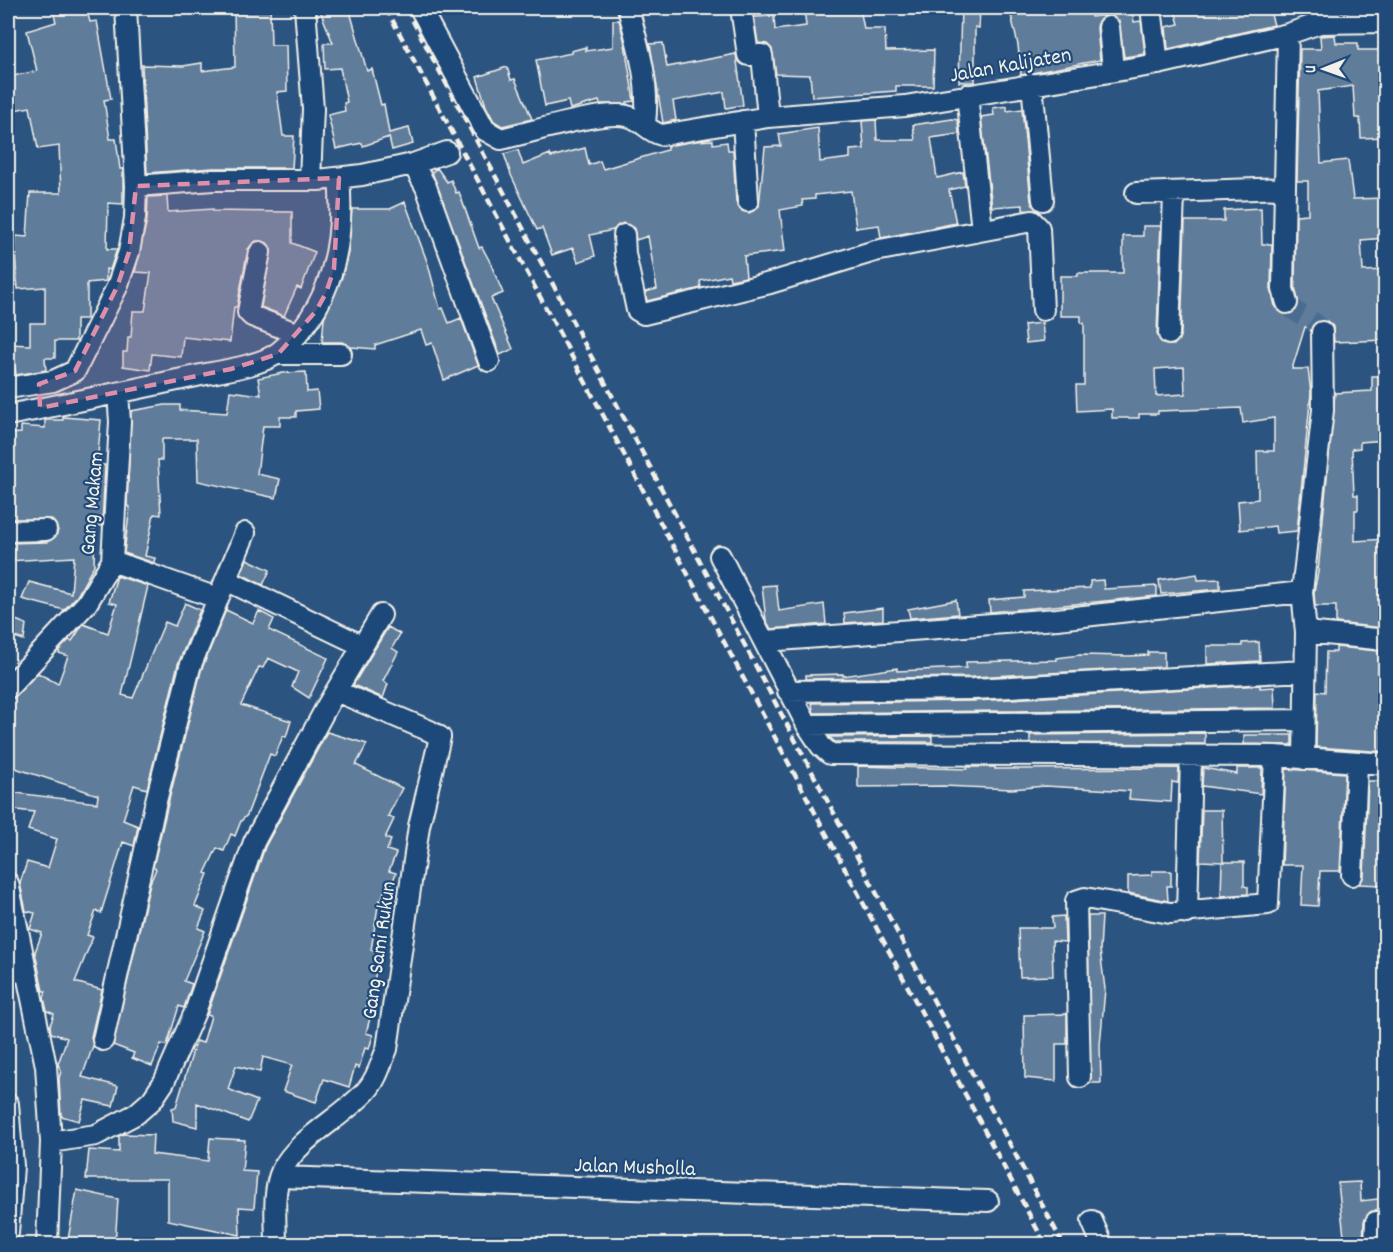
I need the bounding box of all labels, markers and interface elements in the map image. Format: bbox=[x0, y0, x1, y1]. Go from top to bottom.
north arrow bbox=[1294, 39, 1354, 99]
street label: Jalan Kalijaten bbox=[947, 41, 1074, 92]
text: U bbox=[1300, 65, 1323, 73]
street label: Gang Makam bbox=[74, 450, 113, 556]
street label: Gang Sami Rukun bbox=[355, 879, 406, 1022]
street label: Jalan Musholla bbox=[574, 1151, 697, 1186]

